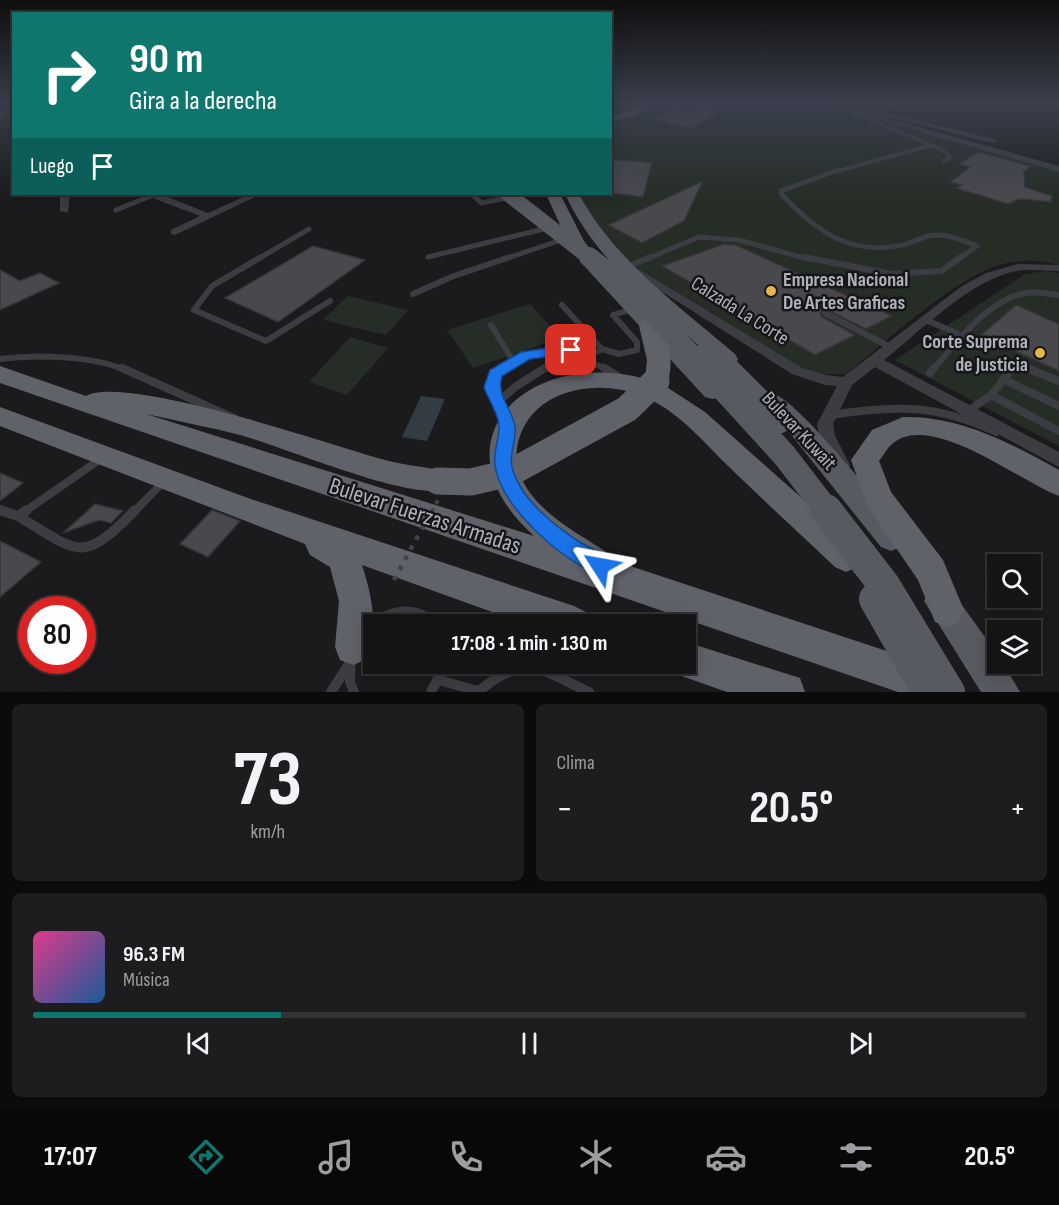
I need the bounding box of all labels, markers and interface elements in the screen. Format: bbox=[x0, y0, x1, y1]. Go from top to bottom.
text: 90 m bbox=[129, 34, 203, 85]
icon: right bbox=[30, 36, 108, 114]
text: Gira a la derecha bbox=[129, 85, 277, 117]
icon: arrive bbox=[86, 150, 119, 183]
text: Luego bbox=[30, 153, 74, 180]
place label: Empresa Nacional De Artes Graficas bbox=[783, 268, 908, 315]
street label: Calzada La Corte bbox=[687, 271, 793, 351]
marker: Empresa Nacional De Artes Graficas bbox=[764, 284, 778, 298]
pin bbox=[545, 324, 596, 375]
place label: Corte Suprema de Justicia bbox=[922, 330, 1028, 377]
icon: arrive bbox=[554, 333, 587, 366]
marker: Corte Suprema de Justicia bbox=[1033, 346, 1047, 360]
street label: Bulevar Kuwait bbox=[757, 387, 841, 475]
street label: Bulevar Fuerzas Armadas bbox=[326, 471, 524, 561]
position arrow bbox=[568, 534, 632, 598]
map controls bbox=[987, 554, 1041, 674]
button: search bbox=[987, 554, 1041, 608]
speed limit sign: 80 bbox=[18, 596, 96, 674]
button: layers bbox=[987, 620, 1041, 674]
text: 17:08 · 1 min · 130 m bbox=[452, 630, 607, 657]
text: 73 bbox=[233, 734, 302, 827]
text: Clima bbox=[557, 751, 595, 775]
text: 20.5° bbox=[749, 781, 833, 836]
text: − bbox=[557, 789, 573, 829]
text: + bbox=[1010, 789, 1026, 829]
text: km/h bbox=[250, 820, 285, 844]
text: 96.3 FM bbox=[123, 941, 185, 968]
text: Música bbox=[123, 968, 170, 992]
icon: previous bbox=[182, 1027, 215, 1060]
icon: pause bbox=[513, 1027, 546, 1060]
icon: next bbox=[844, 1027, 877, 1060]
icon: directions bbox=[185, 1136, 227, 1178]
icon: music bbox=[315, 1136, 357, 1178]
icon: phone bbox=[445, 1136, 487, 1178]
icon: climate bbox=[575, 1136, 617, 1178]
icon: car bbox=[705, 1136, 747, 1178]
icon: filters bbox=[835, 1136, 877, 1178]
text: 17:07 bbox=[44, 1141, 97, 1173]
text: 20.5° bbox=[964, 1141, 1015, 1173]

